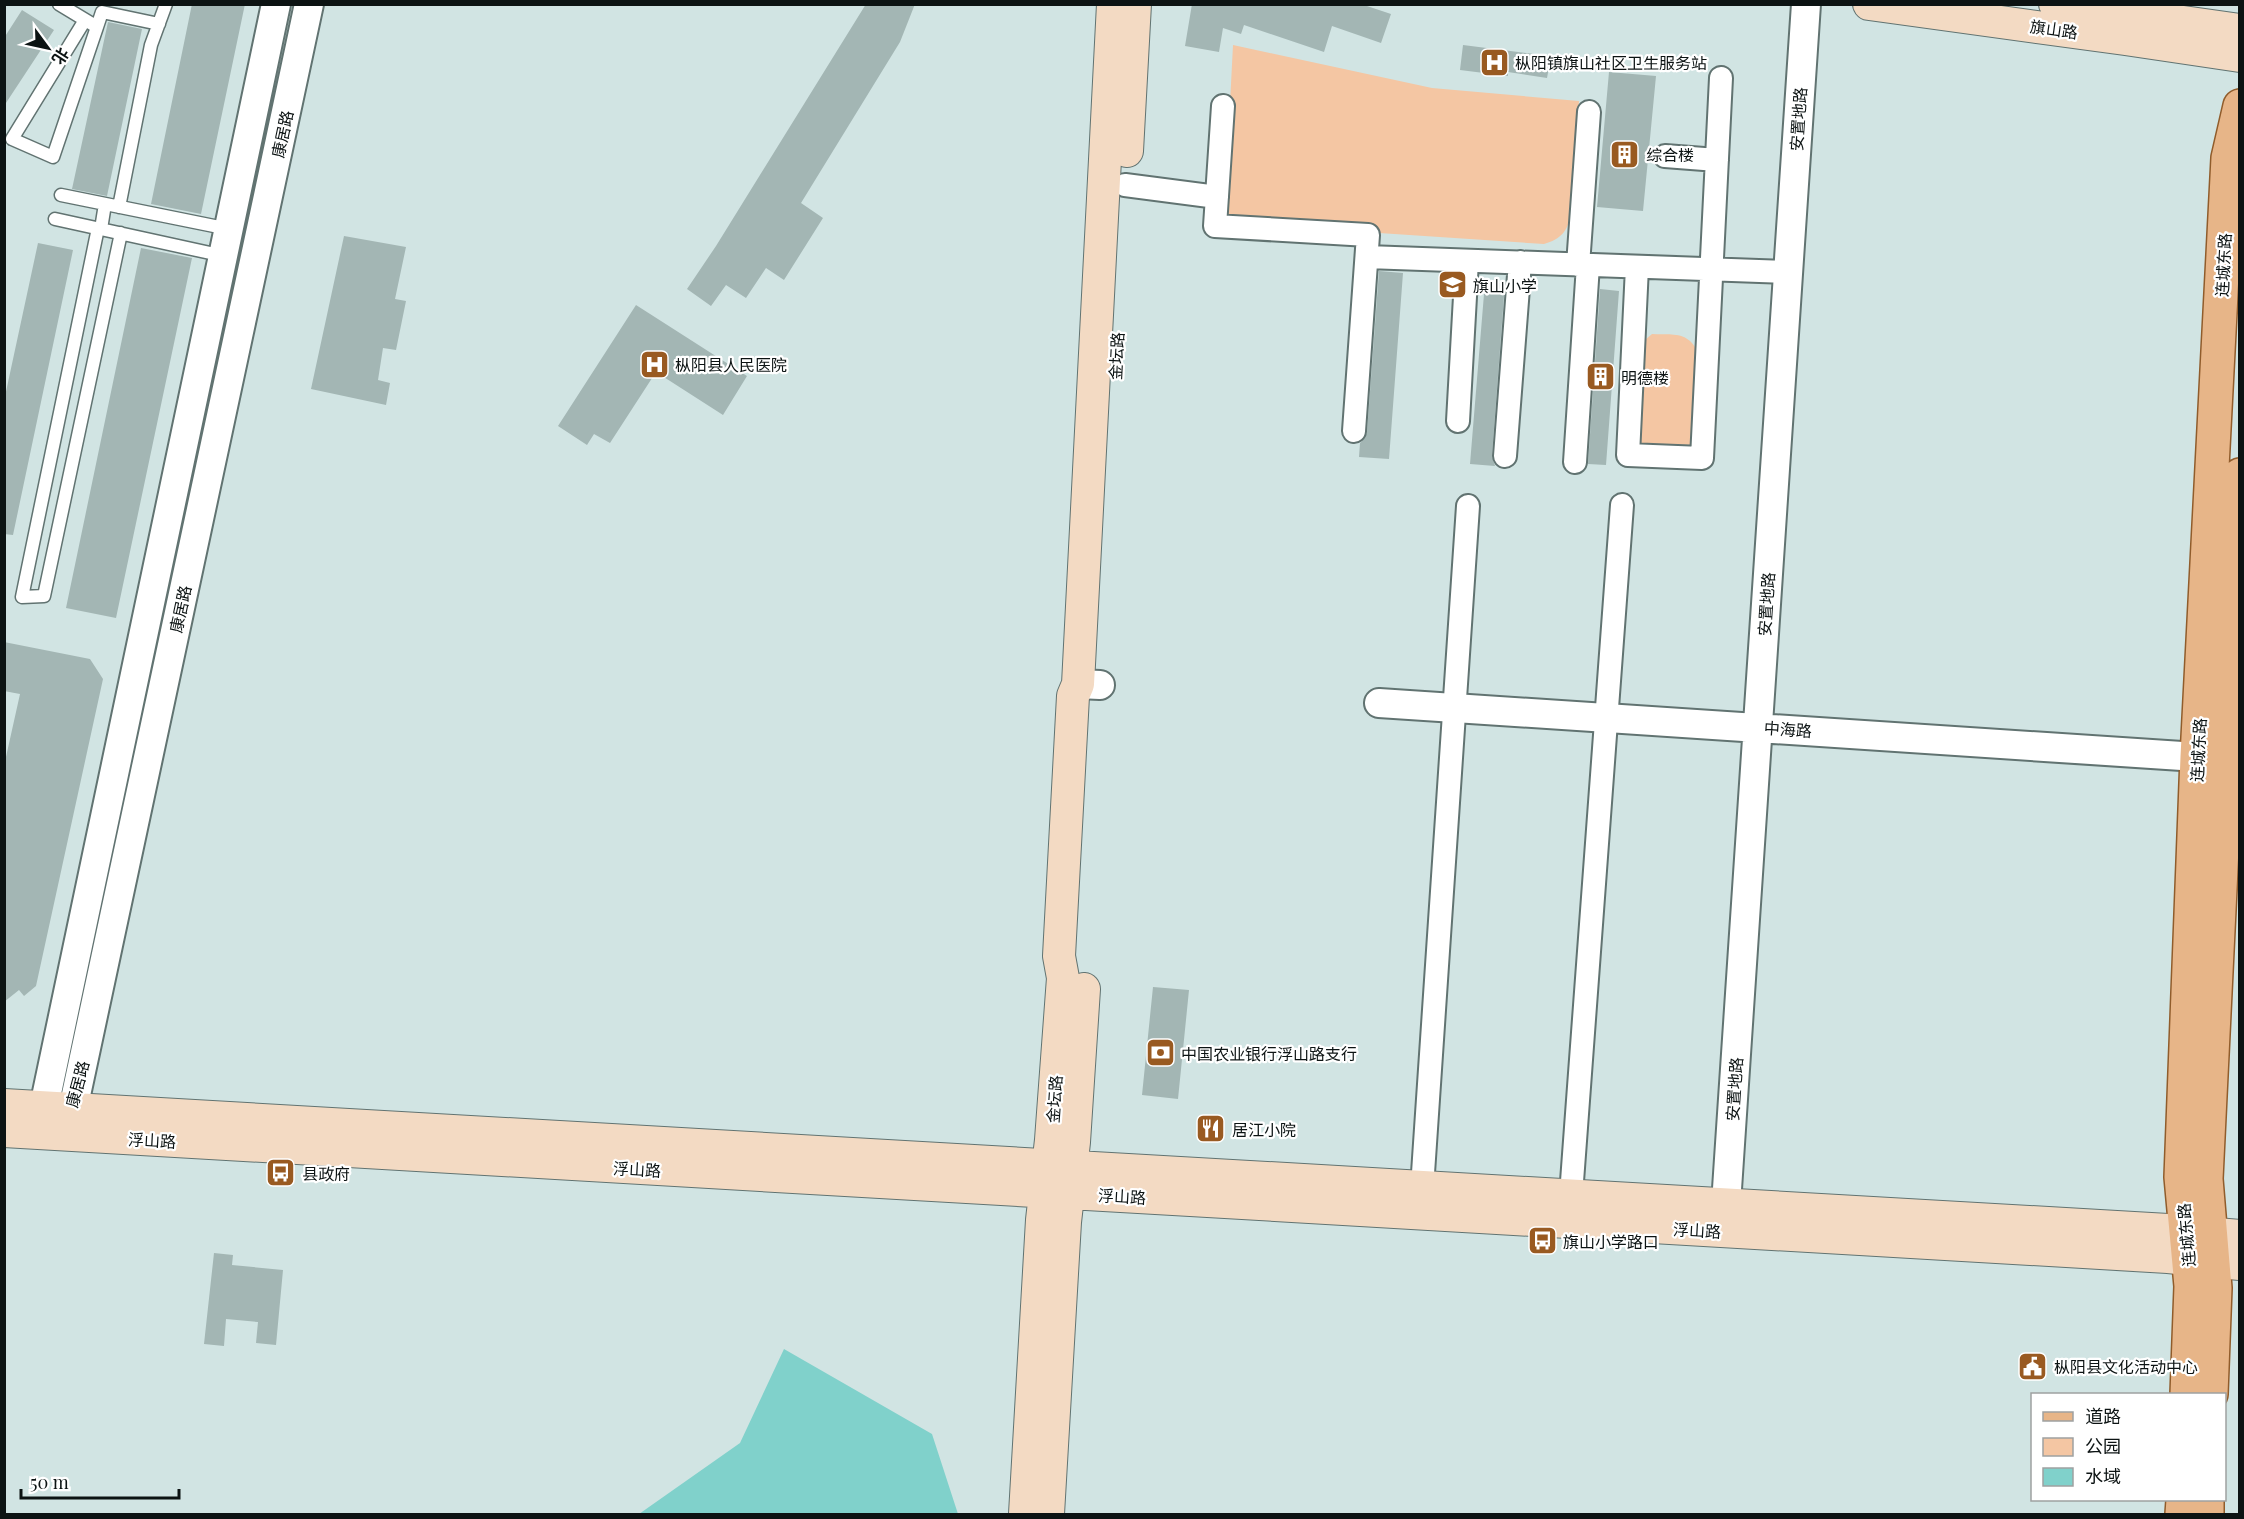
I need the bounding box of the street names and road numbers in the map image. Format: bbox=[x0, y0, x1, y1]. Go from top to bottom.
street label: 旗山路 bbox=[2029, 15, 2079, 43]
street label: 安置地路 bbox=[1785, 86, 1811, 152]
street label: 康居路 bbox=[267, 108, 297, 160]
street label: 连城东路 bbox=[2211, 232, 2235, 298]
street label: 金坛路 bbox=[1104, 331, 1128, 381]
street label: 安置地路 bbox=[1753, 571, 1779, 637]
street label: 康居路 bbox=[165, 583, 195, 635]
street label: 中海路 bbox=[1763, 717, 1813, 741]
street label: 连城东路 bbox=[2186, 717, 2210, 783]
street label: 安置地路 bbox=[1721, 1056, 1747, 1122]
street label: 康居路 bbox=[61, 1058, 93, 1110]
street label: 金坛路 bbox=[1042, 1074, 1066, 1124]
street label: 浮山路 bbox=[127, 1128, 177, 1152]
street label: 浮山路 bbox=[612, 1157, 662, 1181]
street label: 浮山路 bbox=[1097, 1184, 1147, 1208]
street label: 连城东路 bbox=[2173, 1202, 2199, 1268]
street label: 浮山路 bbox=[1672, 1218, 1722, 1242]

